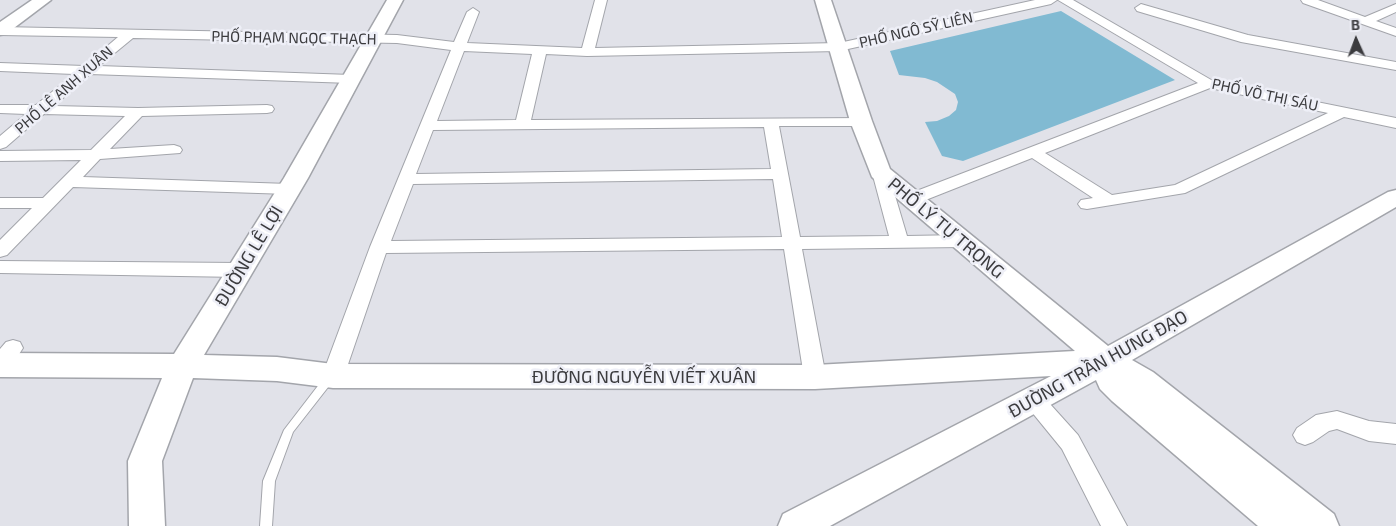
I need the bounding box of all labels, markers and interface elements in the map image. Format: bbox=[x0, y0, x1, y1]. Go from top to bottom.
street label: PHỐ NGÔ SỸ LIÊN bbox=[857, 8, 975, 52]
north arrow bbox=[1331, 15, 1381, 65]
text: B bbox=[1351, 16, 1360, 33]
street label: PHỐ PHẠM NGỌC THẠCH bbox=[211, 28, 377, 48]
street label: PHỐ LÊ ANH XUÂN bbox=[11, 43, 117, 137]
street label: PHỐ VÕ THỊ SÁU bbox=[1210, 75, 1320, 115]
street label: PHỐ LÝ TỰ TRỌNG bbox=[883, 173, 1009, 283]
street label: ĐƯỜNG LÊ LỢI bbox=[210, 202, 288, 310]
street label: ĐƯỜNG TRẦN HƯNG ĐẠO bbox=[1005, 306, 1191, 422]
street label: ĐƯỜNG NGUYỄN VIẾT XUÂN bbox=[532, 366, 756, 388]

